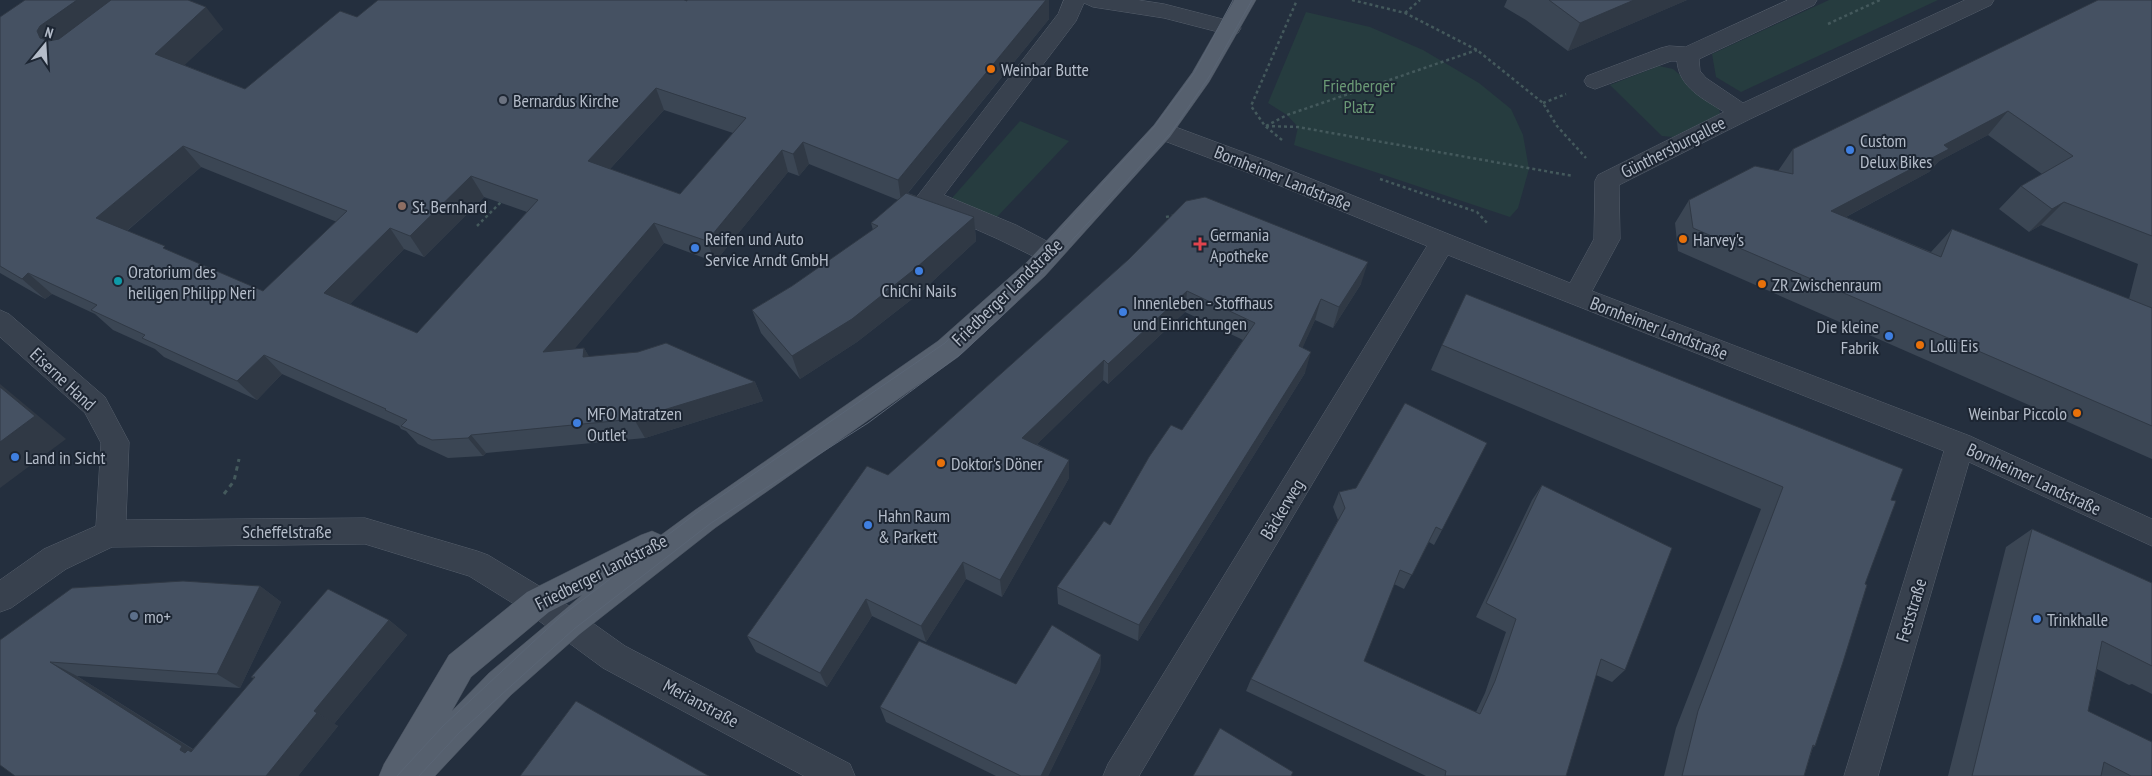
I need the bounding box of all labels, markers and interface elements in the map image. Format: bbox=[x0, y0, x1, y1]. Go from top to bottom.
north arrow bbox=[20, 20, 70, 70]
text: N bbox=[43, 23, 55, 42]
place label: Weinbar Butte bbox=[1001, 58, 1089, 81]
marker: Weinbar Butte bbox=[985, 63, 997, 75]
park label: Friedberger Platz bbox=[1323, 74, 1395, 118]
place label: Bernardus Kirche bbox=[513, 89, 619, 112]
marker: Bernardus Kirche bbox=[497, 94, 509, 106]
street label: Günthersburgallee bbox=[1617, 111, 1729, 183]
place label: Custom Delux Bikes bbox=[1860, 129, 1932, 173]
street label: Bornheimer Landstraße bbox=[1211, 140, 1355, 216]
marker: Custom Delux Bikes bbox=[1844, 144, 1856, 156]
place label: St. Bernhard bbox=[412, 195, 487, 218]
marker: St. Bernhard bbox=[396, 200, 408, 212]
place label: Germania Apotheke bbox=[1210, 223, 1269, 267]
place label: Reifen und Auto Service Arndt GmbH bbox=[705, 227, 829, 271]
place label: Harvey's bbox=[1693, 228, 1744, 251]
street label: Friedberger Landstraße bbox=[947, 233, 1067, 351]
marker: Harvey's bbox=[1677, 233, 1689, 245]
marker: Germania Apotheke bbox=[1194, 238, 1206, 250]
marker: Reifen und Auto Service Arndt GmbH bbox=[689, 242, 701, 254]
place label: Oratorium des heiligen Philipp Neri bbox=[128, 260, 256, 304]
marker: ChiChi Nails bbox=[913, 265, 925, 277]
place label: ZR Zwischenraum bbox=[1772, 273, 1882, 296]
marker: Oratorium des heiligen Philipp Neri bbox=[112, 275, 124, 287]
marker: ZR Zwischenraum bbox=[1756, 278, 1768, 290]
place label: ChiChi Nails bbox=[881, 279, 957, 302]
place label: Innenleben - Stoffhaus und Einrichtungen bbox=[1133, 291, 1273, 335]
street label: Bornheimer Landstraße bbox=[1587, 291, 1731, 365]
marker: Innenleben - Stoffhaus und Einrichtungen bbox=[1117, 306, 1129, 318]
place label: Die kleine Fabrik bbox=[1817, 315, 1879, 359]
marker: Die kleine Fabrik bbox=[1883, 330, 1895, 342]
place label: Lolli Eis bbox=[1930, 334, 1978, 357]
marker: Lolli Eis bbox=[1914, 339, 1926, 351]
street label: Eiserne Hand bbox=[25, 343, 101, 415]
place label: MFO Matratzen Outlet bbox=[587, 402, 682, 446]
place label: Weinbar Piccolo bbox=[1969, 402, 2067, 425]
marker: Weinbar Piccolo bbox=[2071, 407, 2083, 419]
marker: MFO Matratzen Outlet bbox=[571, 417, 583, 429]
street label: Bornheimer Landstraße bbox=[1963, 438, 2105, 520]
place label: Land in Sicht bbox=[25, 446, 105, 469]
marker: Land in Sicht bbox=[9, 451, 21, 463]
place label: Doktor's Döner bbox=[951, 452, 1043, 475]
marker: Doktor's Döner bbox=[935, 457, 947, 469]
street label: Bäckerweg bbox=[1255, 474, 1309, 544]
place label: Hahn Raum & Parkett bbox=[878, 504, 950, 548]
marker: Hahn Raum & Parkett bbox=[862, 519, 874, 531]
street label: Scheffelstraße bbox=[242, 520, 332, 543]
street label: Friedberger Landstraße bbox=[531, 529, 671, 615]
street label: Feststraße bbox=[1890, 575, 1932, 645]
place label: mo+ bbox=[144, 605, 171, 628]
place label: Trinkhalle bbox=[2047, 608, 2108, 631]
marker: mo+ bbox=[128, 610, 140, 622]
marker: Trinkhalle bbox=[2031, 613, 2043, 625]
street label: Merianstraße bbox=[659, 674, 743, 732]

